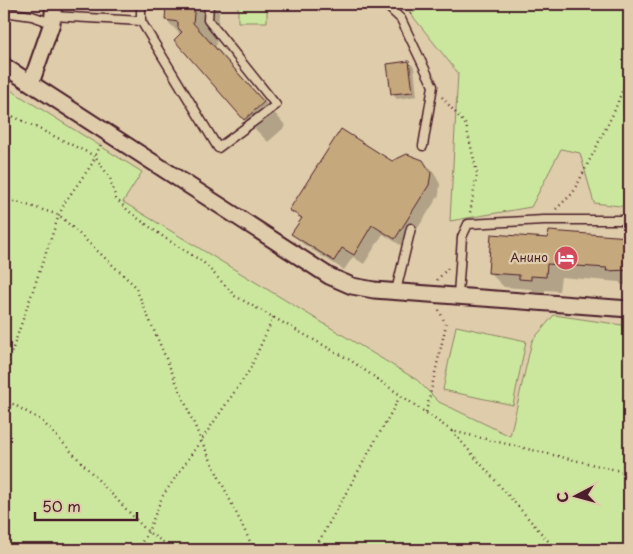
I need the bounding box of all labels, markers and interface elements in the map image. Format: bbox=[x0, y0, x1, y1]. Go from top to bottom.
hotel icon: Анино bbox=[553, 245, 579, 271]
place label: Анино bbox=[510, 248, 548, 266]
north arrow bbox=[550, 472, 600, 522]
scale bar bbox=[35, 489, 138, 521]
text: С bbox=[552, 491, 574, 504]
text: 50 m bbox=[42, 494, 81, 517]

